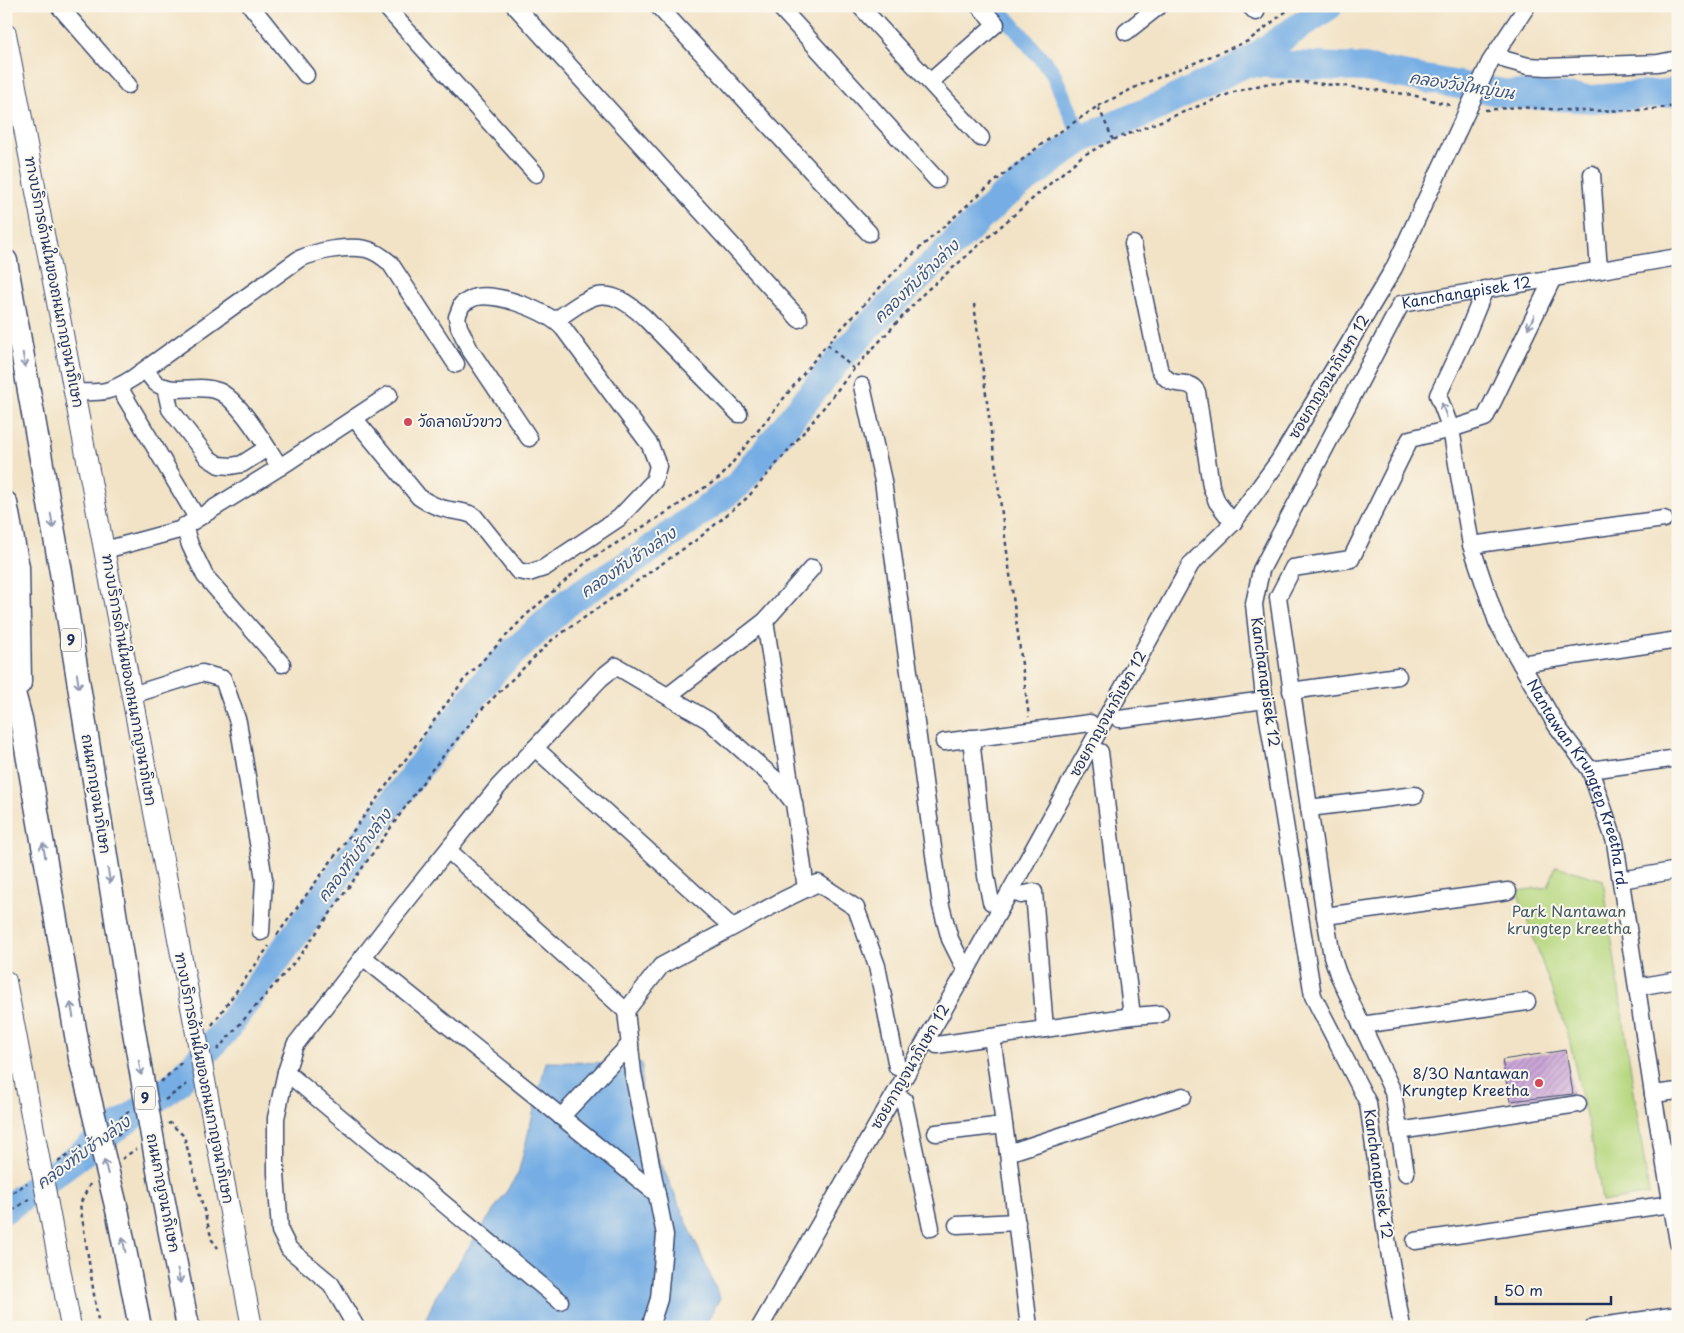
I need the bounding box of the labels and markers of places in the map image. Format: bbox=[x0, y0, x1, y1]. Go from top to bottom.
place label: วัดลาดบัวขาว bbox=[418, 409, 502, 432]
marker: วัดลาดบัวขาว bbox=[402, 416, 414, 428]
place label: 8/30 Nantawan Krungtep Kreetha bbox=[1402, 1061, 1530, 1101]
marker: 8/30 Nantawan Krungtep Kreetha bbox=[1533, 1077, 1545, 1089]

